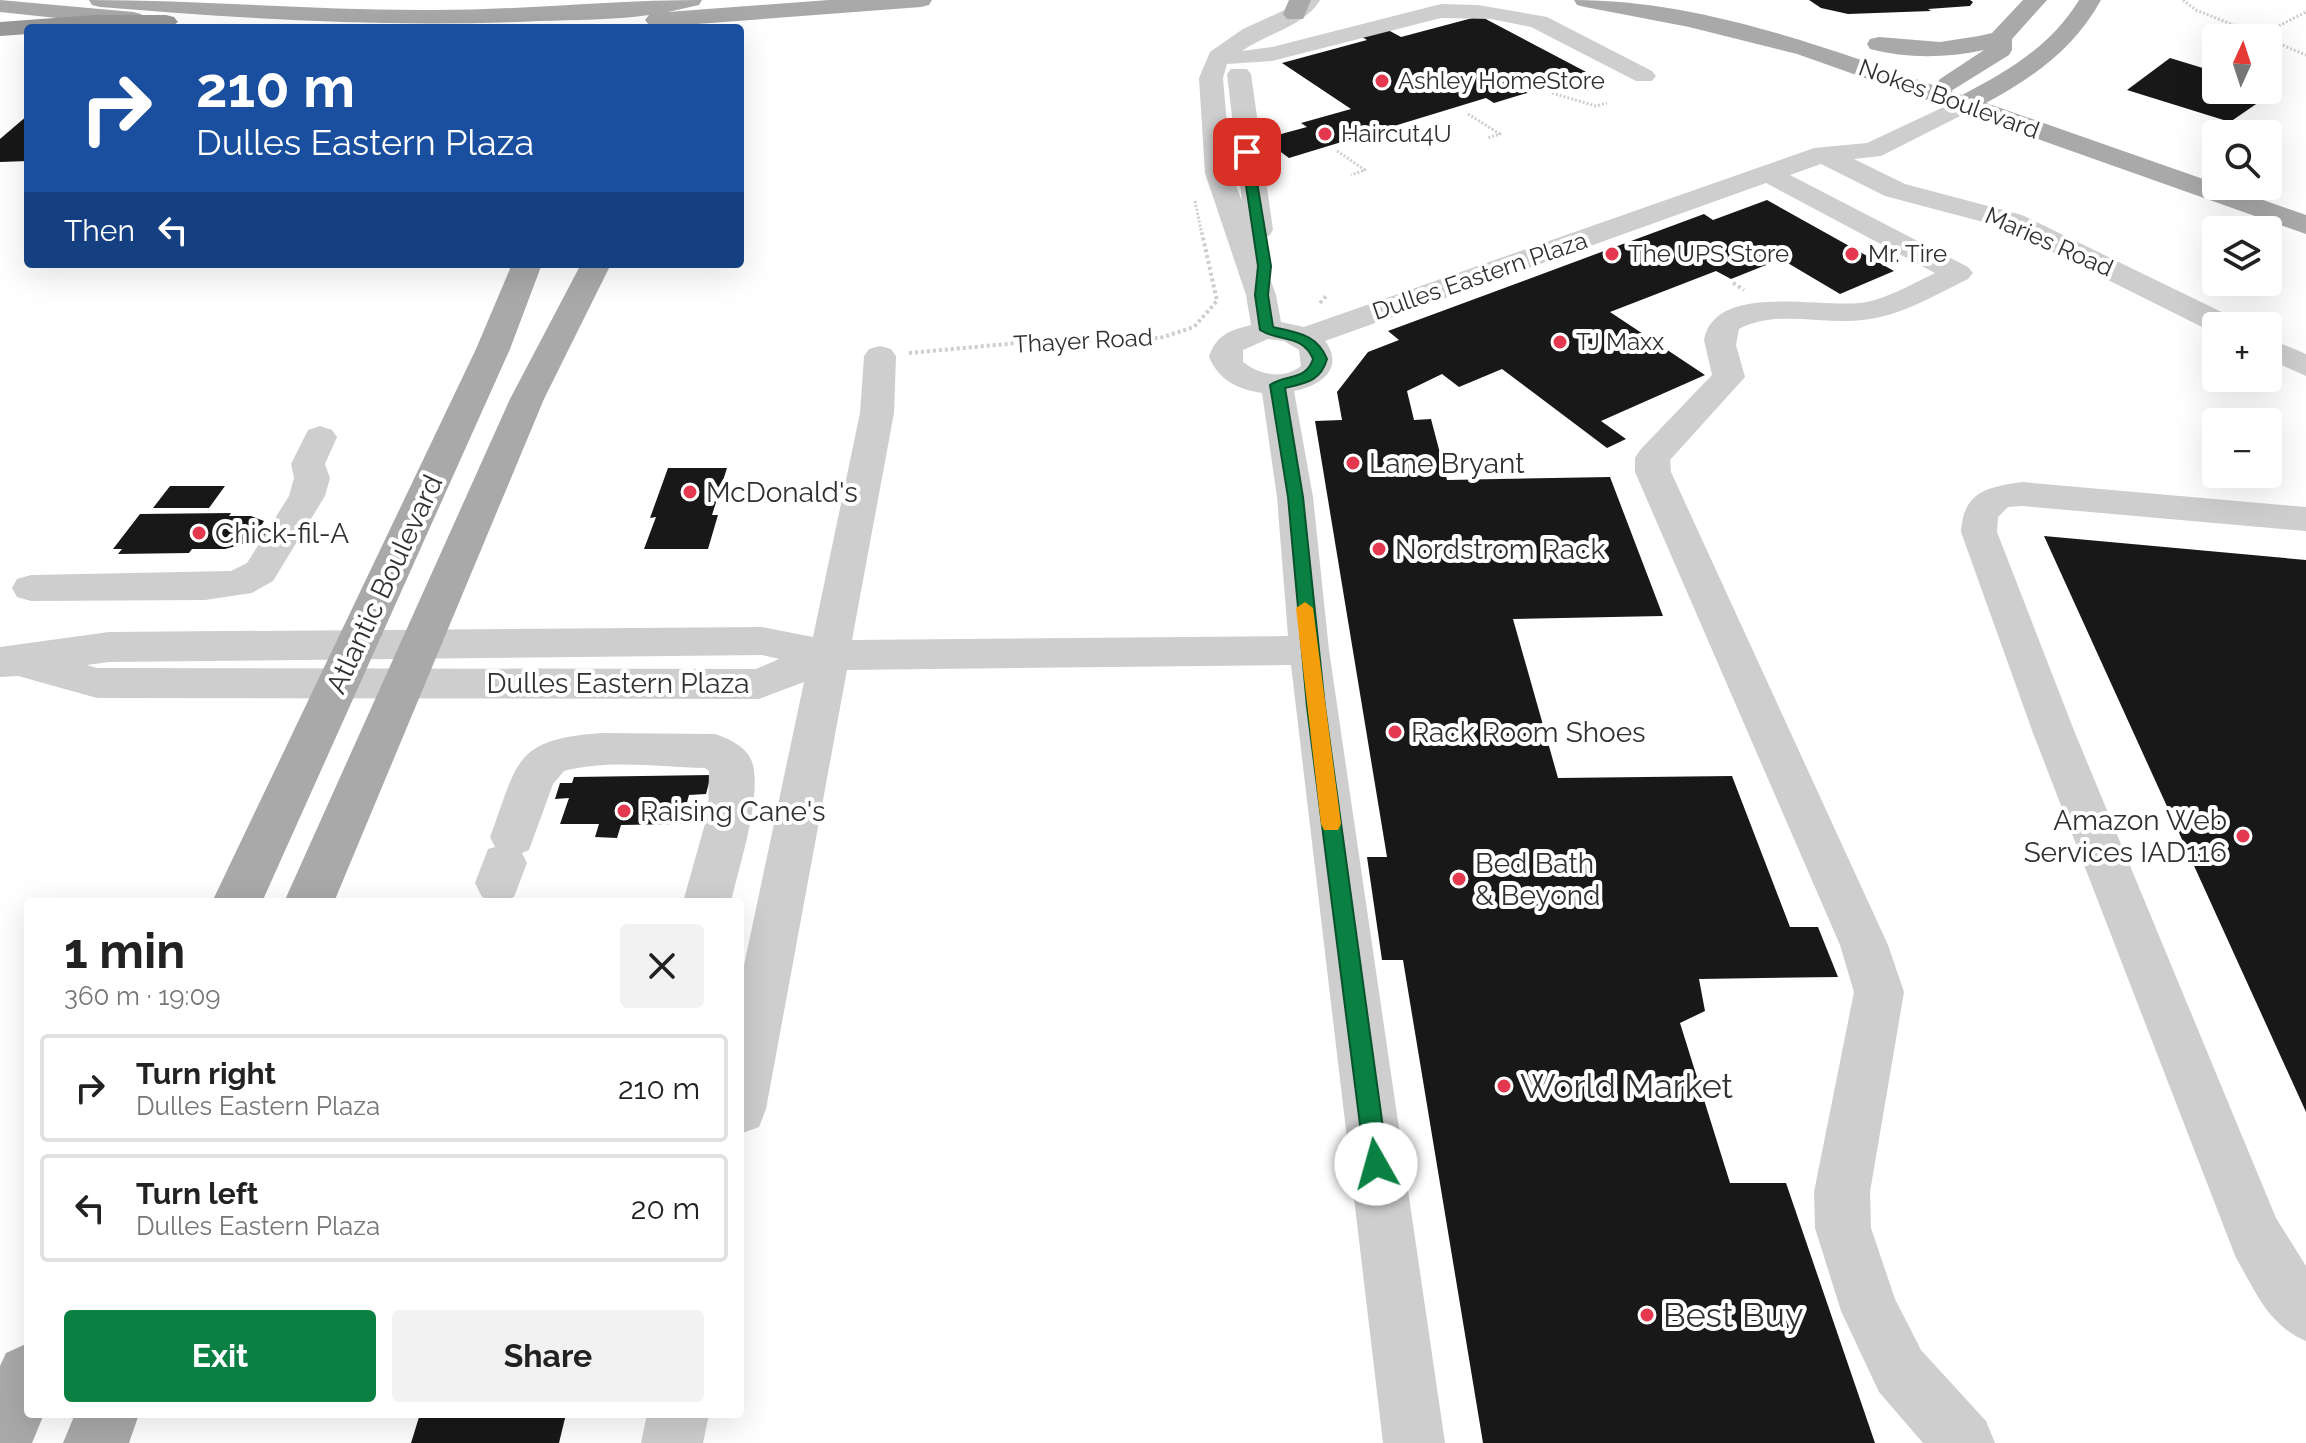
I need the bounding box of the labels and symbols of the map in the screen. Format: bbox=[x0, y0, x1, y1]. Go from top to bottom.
north arrow bbox=[2202, 24, 2282, 104]
street label: Nokes Boulevard bbox=[1855, 52, 2043, 145]
place label: Ashley HomeStore bbox=[1398, 66, 1605, 95]
marker: Ashley HomeStore bbox=[1373, 72, 1391, 90]
pin bbox=[1213, 118, 1281, 186]
place label: Haircut4U bbox=[1341, 119, 1452, 148]
marker: Haircut4U bbox=[1316, 125, 1334, 143]
street label: Maries Road bbox=[1981, 200, 2118, 283]
street label: Dulles Eastern Plaza bbox=[1369, 225, 1591, 326]
place label: The UPS Store bbox=[1628, 239, 1789, 268]
place label: Mr. Tire bbox=[1868, 239, 1947, 268]
marker: The UPS Store bbox=[1603, 245, 1621, 263]
marker: Mr. Tire bbox=[1843, 245, 1861, 263]
street label: Thayer Road bbox=[1013, 322, 1153, 359]
place label: TJ Maxx bbox=[1576, 327, 1664, 356]
marker: TJ Maxx bbox=[1551, 333, 1569, 351]
place label: Lane Bryant bbox=[1369, 447, 1525, 480]
marker: Lane Bryant bbox=[1344, 454, 1362, 472]
street label: Atlantic Boulevard bbox=[319, 470, 450, 699]
place label: McDonald's bbox=[706, 476, 858, 509]
marker: McDonald's bbox=[681, 483, 699, 501]
place label: Chick-fil-A bbox=[215, 517, 349, 550]
marker: Chick-fil-A bbox=[190, 524, 208, 542]
place label: Nordstrom Rack bbox=[1395, 533, 1605, 566]
marker: Nordstrom Rack bbox=[1370, 540, 1388, 558]
street label: Dulles Eastern Plaza bbox=[487, 667, 749, 700]
place label: Rack Room Shoes bbox=[1411, 716, 1646, 749]
marker: Rack Room Shoes bbox=[1386, 723, 1404, 741]
place label: Raising Cane's bbox=[640, 795, 826, 828]
marker: Raising Cane's bbox=[615, 802, 633, 820]
place label: Amazon Web Services IAD116 bbox=[2024, 804, 2227, 869]
marker: Amazon Web Services IAD116 bbox=[2234, 827, 2252, 845]
place label: Bed Bath & Beyond bbox=[1475, 847, 1601, 912]
marker: Bed Bath & Beyond bbox=[1450, 870, 1468, 888]
place label: World Market bbox=[1520, 1066, 1734, 1106]
marker: World Market bbox=[1495, 1077, 1513, 1095]
position arrow bbox=[1334, 1122, 1418, 1206]
place label: Best Buy bbox=[1663, 1295, 1803, 1335]
marker: Best Buy bbox=[1638, 1306, 1656, 1324]

